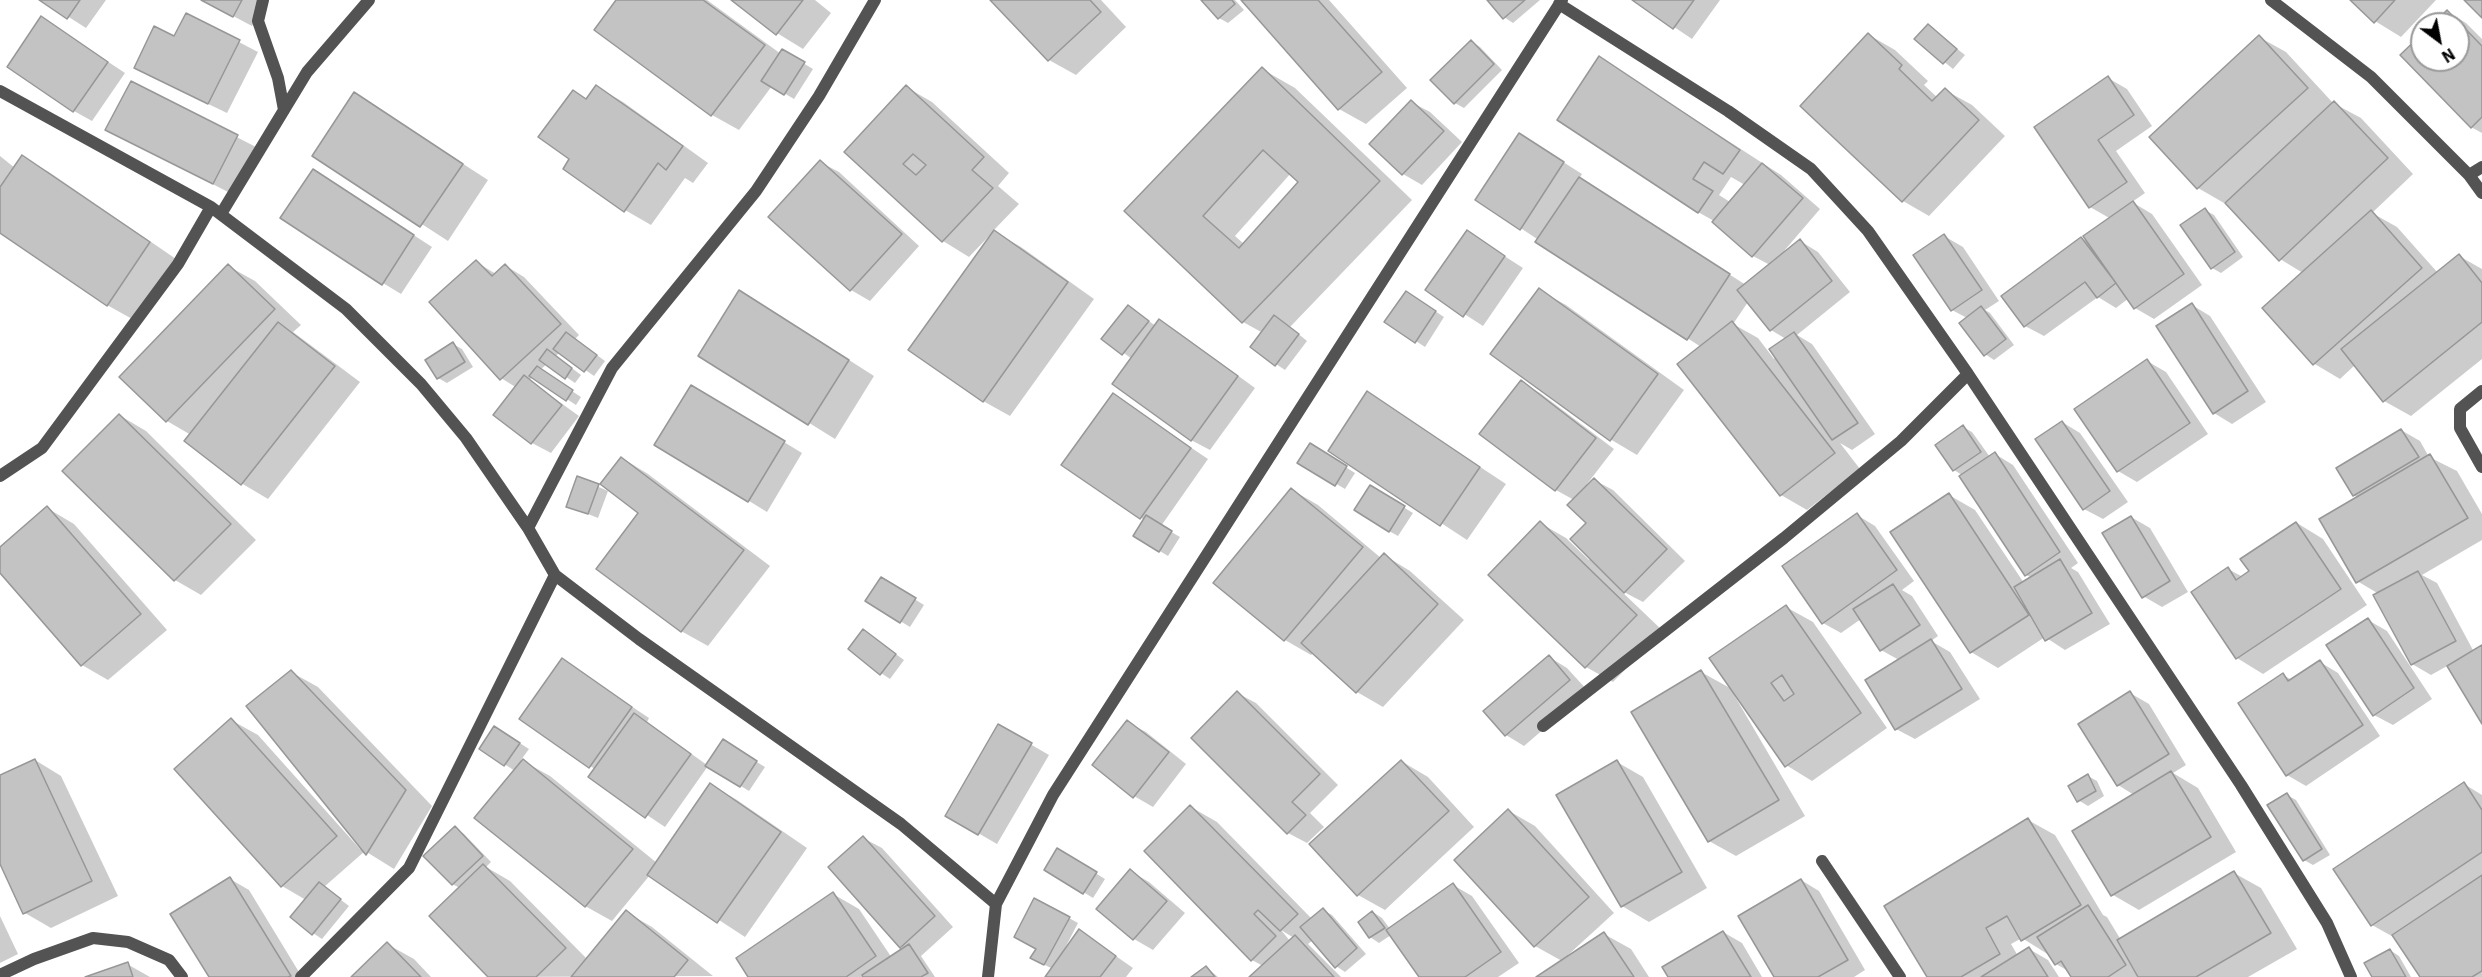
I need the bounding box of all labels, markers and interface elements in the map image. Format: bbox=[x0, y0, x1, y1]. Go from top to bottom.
north arrow bbox=[2410, 12, 2470, 72]
text: N bbox=[2438, 44, 2459, 67]

